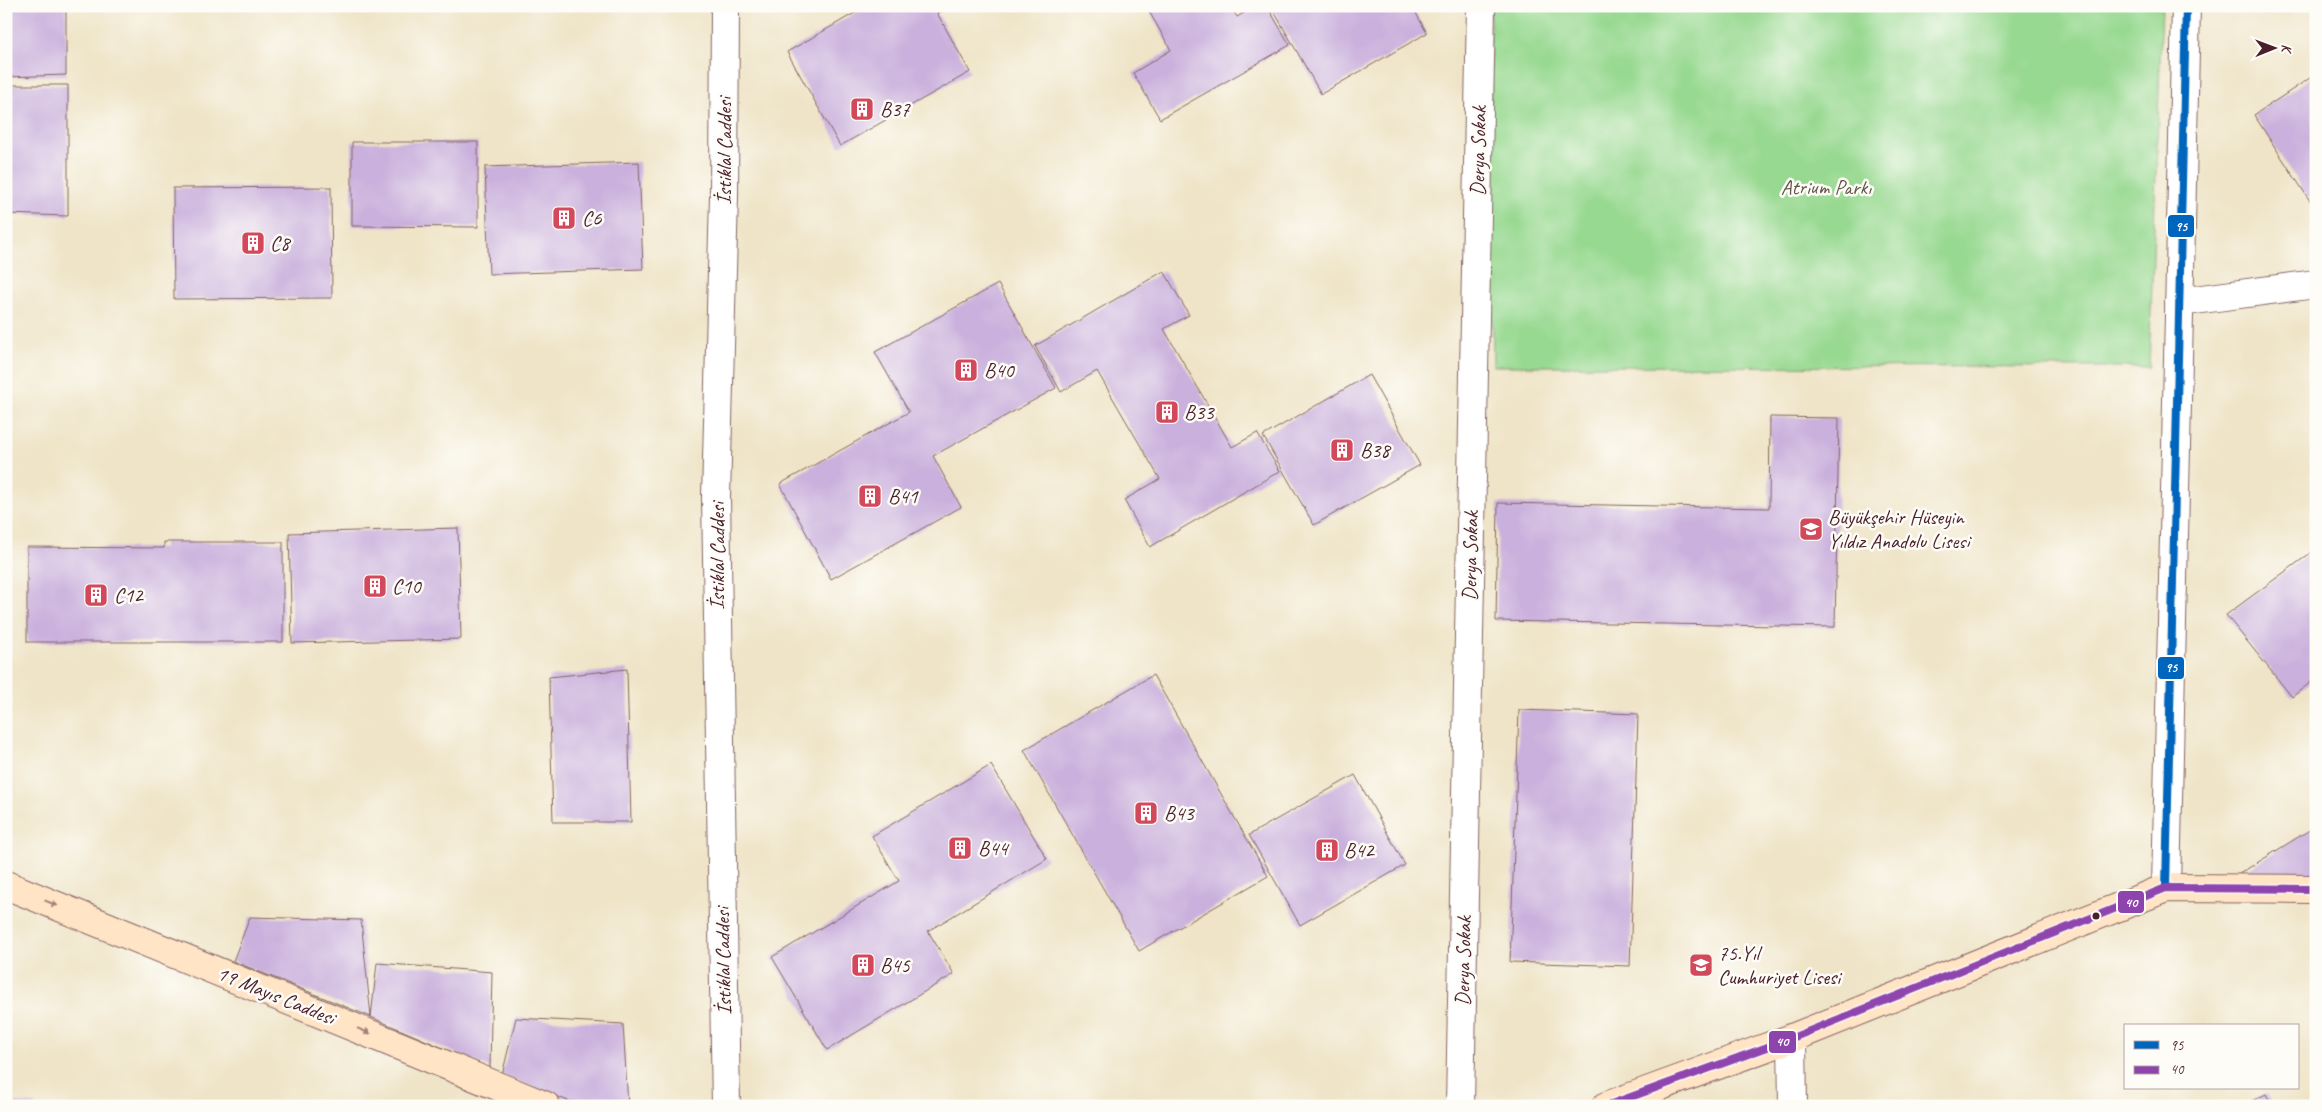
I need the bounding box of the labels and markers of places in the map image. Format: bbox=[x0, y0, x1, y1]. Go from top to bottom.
building icon: B37 bbox=[849, 96, 875, 122]
place label: B37 bbox=[880, 96, 911, 122]
building icon: C6 bbox=[551, 205, 577, 231]
place label: C6 bbox=[582, 205, 602, 231]
building icon: C8 bbox=[240, 230, 266, 256]
place label: C8 bbox=[270, 230, 292, 256]
building icon: B40 bbox=[953, 357, 979, 383]
place label: B40 bbox=[984, 357, 1015, 383]
building icon: B33 bbox=[1154, 399, 1180, 425]
place label: B33 bbox=[1184, 399, 1215, 425]
building icon: B38 bbox=[1329, 437, 1355, 463]
place label: B38 bbox=[1360, 437, 1392, 463]
building icon: B41 bbox=[857, 483, 883, 509]
place label: B41 bbox=[888, 483, 919, 509]
place label: Büyükşehir Hüseyin Yıldız Anadolu Lisesi bbox=[1828, 504, 1972, 554]
school or university icon: Büyükşehir Hüseyin Yıldız Anadolu Lisesi bbox=[1798, 516, 1824, 542]
building icon: C10 bbox=[362, 573, 388, 599]
place label: C10 bbox=[392, 573, 422, 599]
building icon: C12 bbox=[83, 582, 109, 608]
place label: C12 bbox=[114, 582, 144, 608]
building icon: B43 bbox=[1133, 800, 1159, 826]
place label: B43 bbox=[1164, 800, 1195, 826]
building icon: B44 bbox=[947, 835, 973, 861]
place label: B44 bbox=[978, 835, 1010, 861]
building icon: B42 bbox=[1314, 837, 1340, 863]
place label: B42 bbox=[1344, 837, 1375, 863]
unlabelled marker bbox=[2091, 911, 2101, 921]
place label: 75.Yıl Cumhuriyet Lisesi bbox=[1718, 940, 1843, 990]
building icon: B45 bbox=[850, 952, 876, 978]
place label: B45 bbox=[880, 952, 911, 978]
school or university icon: 75.Yıl Cumhuriyet Lisesi bbox=[1688, 952, 1714, 978]

